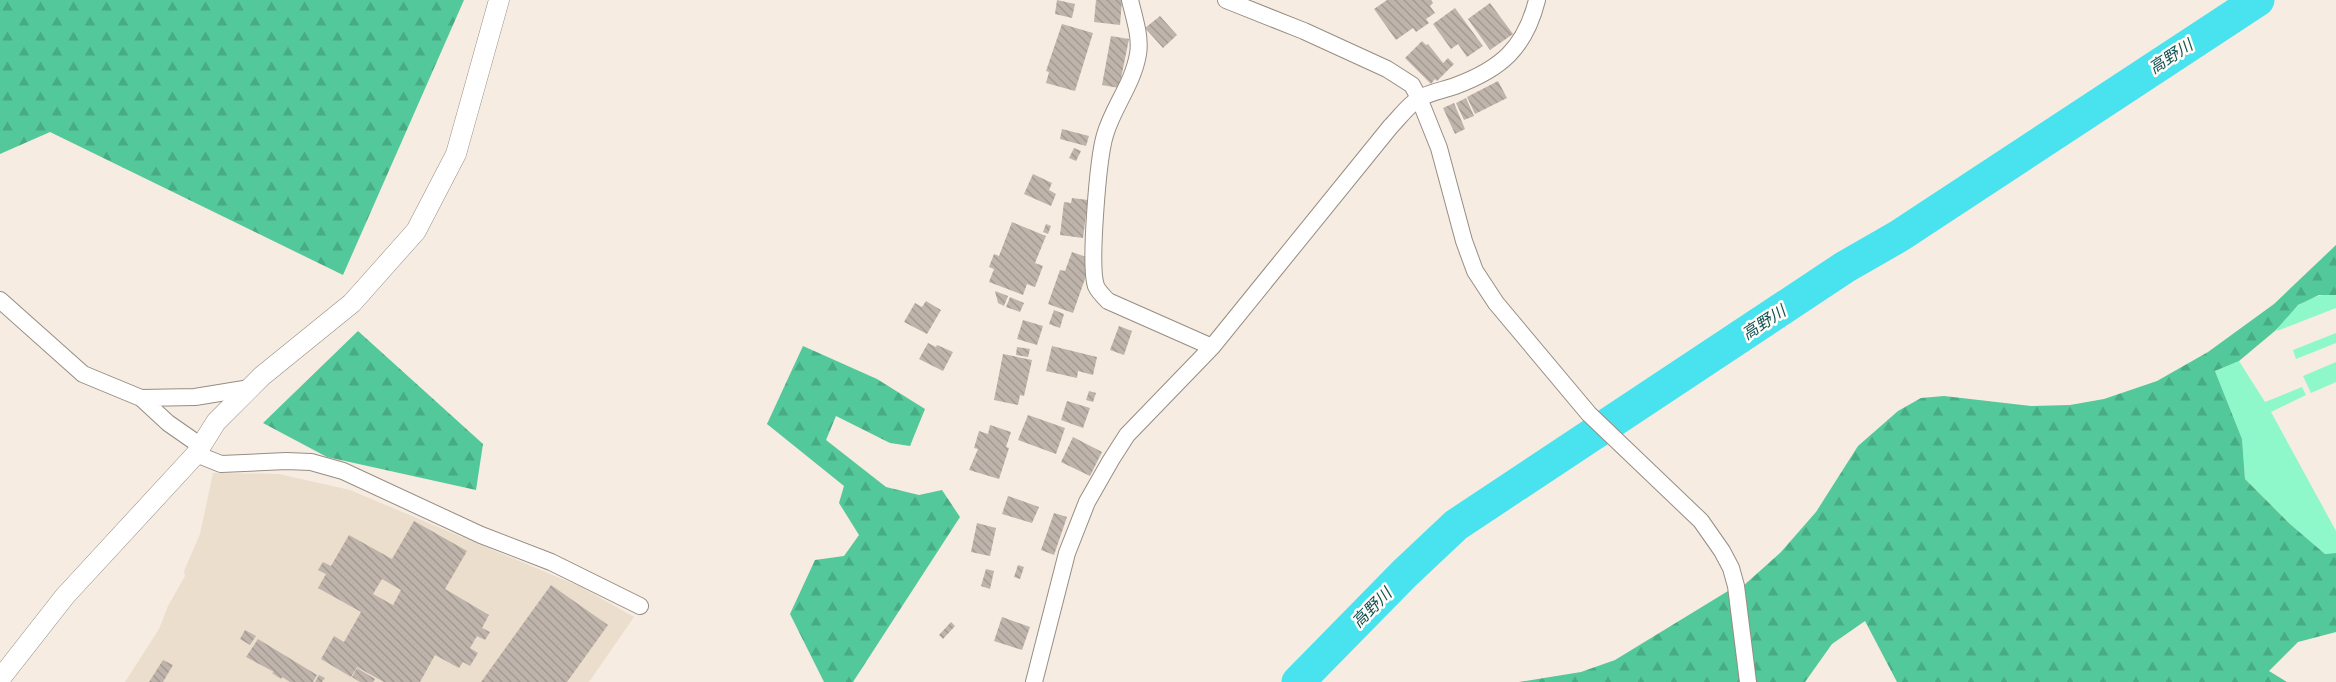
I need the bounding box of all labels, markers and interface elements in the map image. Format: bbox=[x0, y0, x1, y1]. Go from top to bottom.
water label: 高野川 bbox=[2145, 34, 2198, 78]
water label: 高野川 bbox=[1738, 300, 1791, 344]
water label: 高野川 bbox=[1348, 583, 1397, 632]

